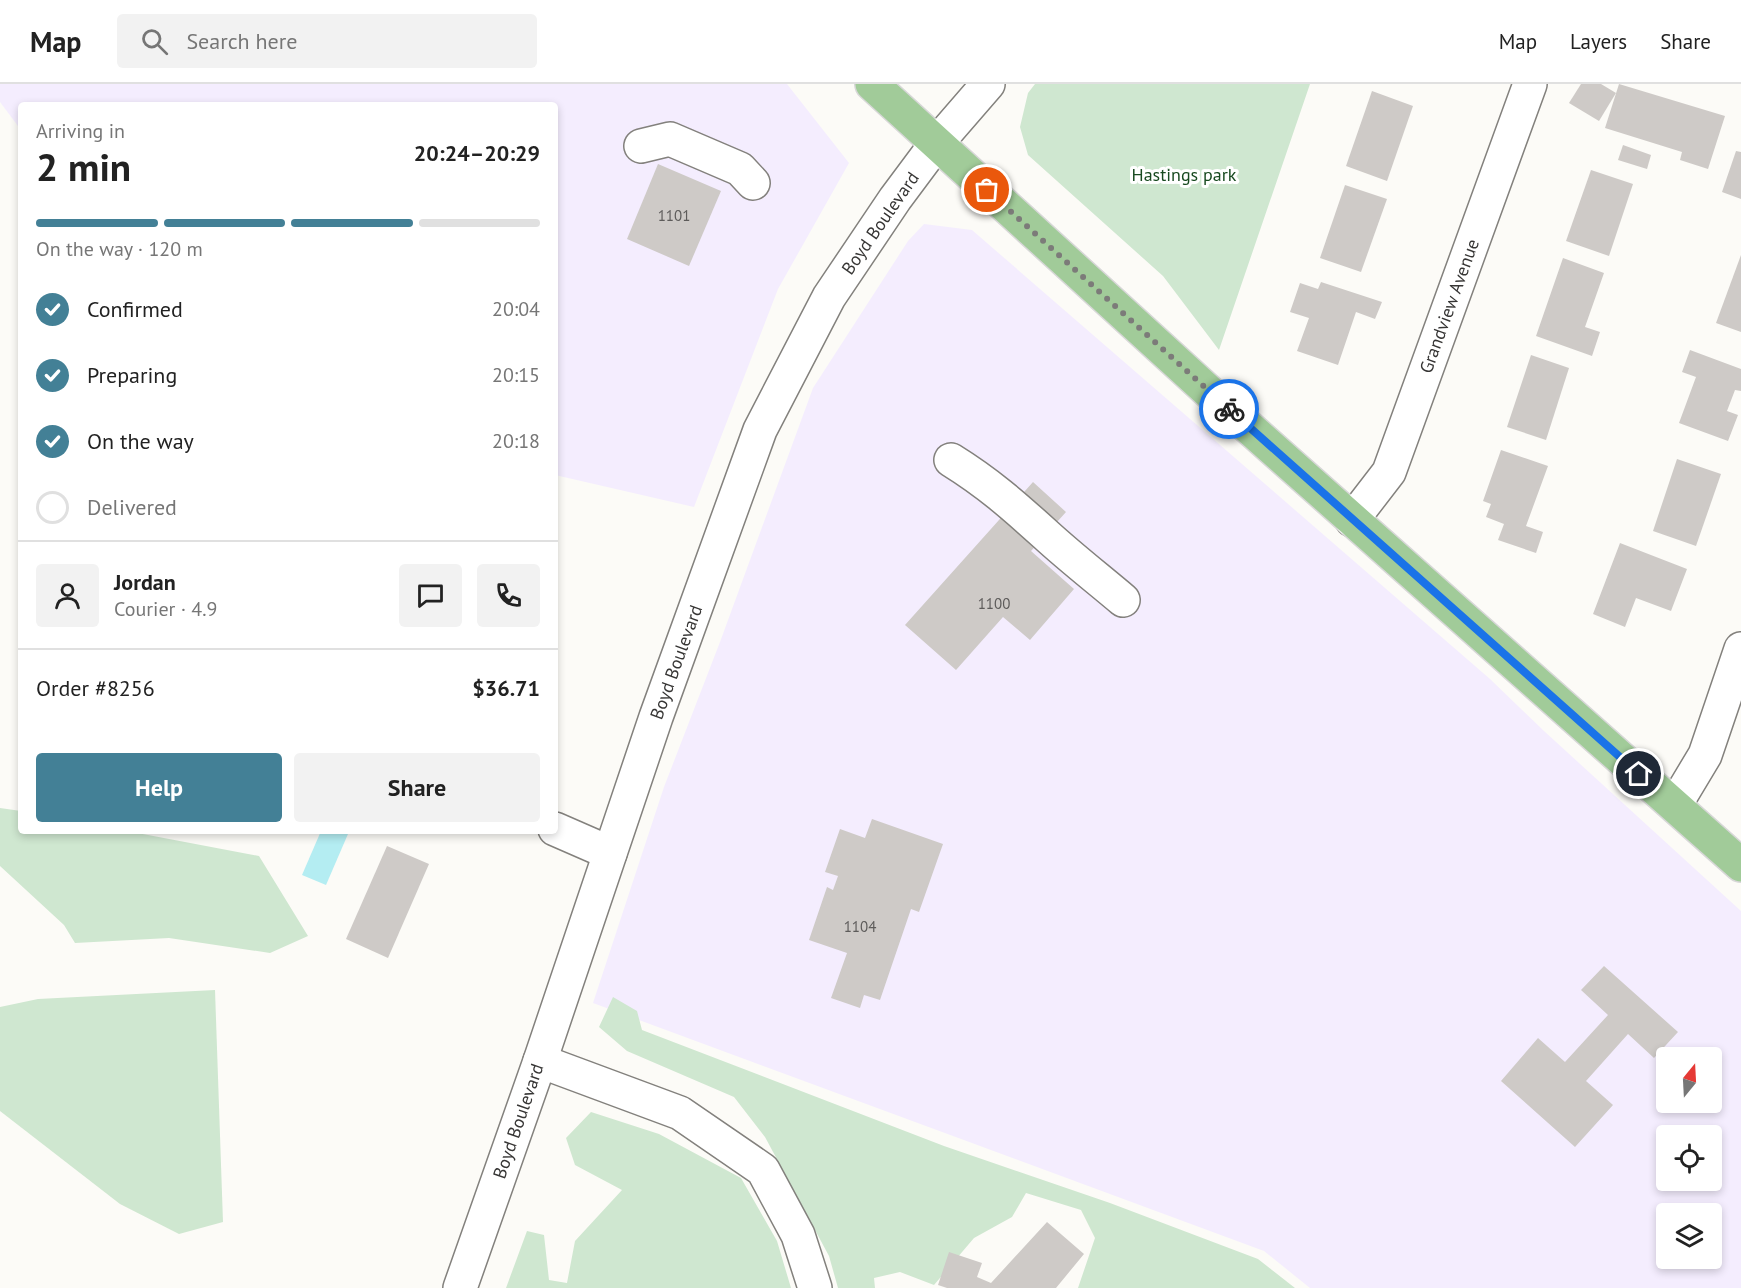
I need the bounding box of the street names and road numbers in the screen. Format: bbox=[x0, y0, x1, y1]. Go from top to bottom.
street label: Boyd Boulevard bbox=[836, 167, 924, 279]
street label: Grandview Avenue bbox=[1414, 236, 1484, 376]
street label: Boyd Boulevard bbox=[645, 602, 707, 722]
street label: Boyd Boulevard bbox=[488, 1060, 548, 1182]

